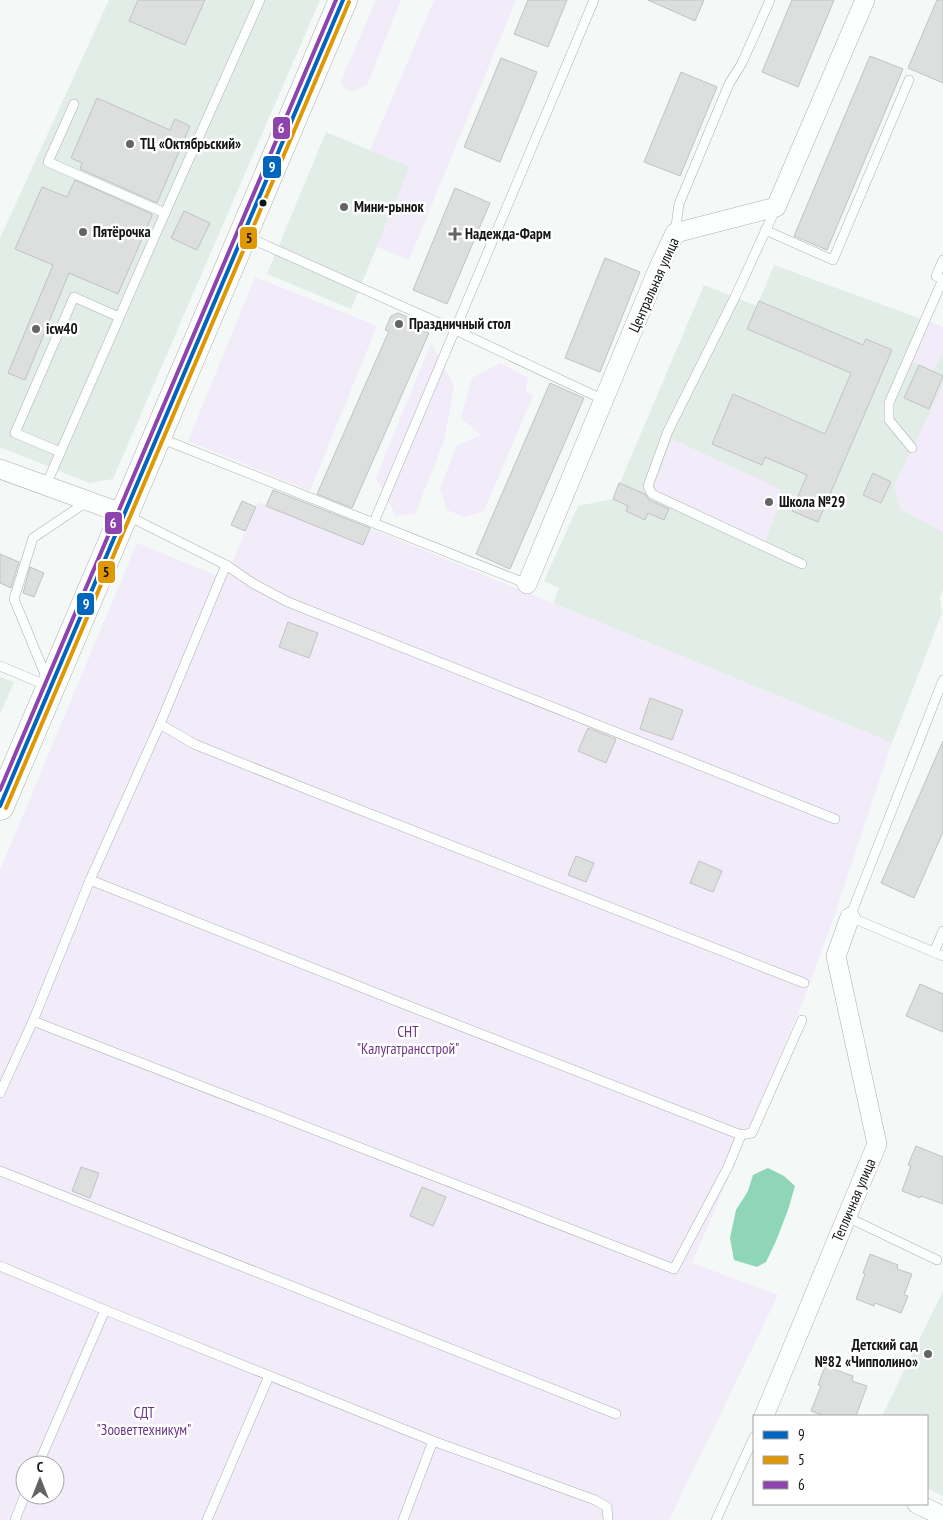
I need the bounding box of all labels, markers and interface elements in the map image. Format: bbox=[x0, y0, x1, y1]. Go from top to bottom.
line badge: 6 bbox=[272, 116, 291, 140]
text: 6 bbox=[278, 119, 285, 137]
place label: ТЦ «Октябрьский» bbox=[140, 134, 241, 153]
marker: ТЦ «Октябрьский» bbox=[124, 138, 136, 150]
line badge: 9 bbox=[262, 155, 282, 179]
text: 9 bbox=[269, 158, 276, 176]
place label: Мини-рынок bbox=[354, 197, 424, 216]
unlabelled marker bbox=[258, 198, 268, 208]
marker: Мини-рынок bbox=[338, 201, 350, 213]
place label: Пятёрочка bbox=[93, 222, 151, 241]
place label: Надежда-Фарм bbox=[465, 224, 551, 243]
marker: Пятёрочка bbox=[77, 226, 89, 238]
line badge: 5 bbox=[239, 226, 258, 250]
marker: Надежда-Фарм bbox=[449, 228, 461, 240]
text: 5 bbox=[246, 229, 252, 247]
street label: Центральная улица bbox=[624, 234, 683, 335]
place label: Праздничный стол bbox=[409, 314, 511, 333]
marker: Праздничный стол bbox=[393, 318, 405, 330]
place label: icw40 bbox=[46, 319, 78, 338]
marker: icw40 bbox=[30, 323, 42, 335]
place label: Школа №29 bbox=[779, 492, 845, 511]
marker: Школа №29 bbox=[763, 496, 775, 508]
line badge: 6 bbox=[104, 511, 123, 535]
text: 6 bbox=[110, 514, 117, 532]
line badge: 5 bbox=[97, 560, 116, 584]
text: 5 bbox=[103, 563, 109, 581]
line badge: 9 bbox=[76, 592, 95, 616]
text: 9 bbox=[83, 595, 90, 613]
park label: СНТ "Калугатрансстрой" bbox=[357, 1022, 459, 1058]
street label: Тепличная улица bbox=[827, 1155, 880, 1244]
place label: Детский сад №82 «Чипполино» bbox=[815, 1335, 918, 1371]
marker: Детский сад №82 «Чипполино» bbox=[922, 1348, 934, 1360]
park label: СДТ "Зооветтехникум" bbox=[97, 1403, 191, 1439]
legend bbox=[753, 1415, 928, 1505]
text: 9 bbox=[798, 1425, 805, 1444]
text: 5 bbox=[798, 1450, 805, 1469]
north arrow bbox=[15, 1455, 65, 1505]
text: С bbox=[37, 1458, 44, 1476]
text: 6 bbox=[798, 1475, 805, 1494]

